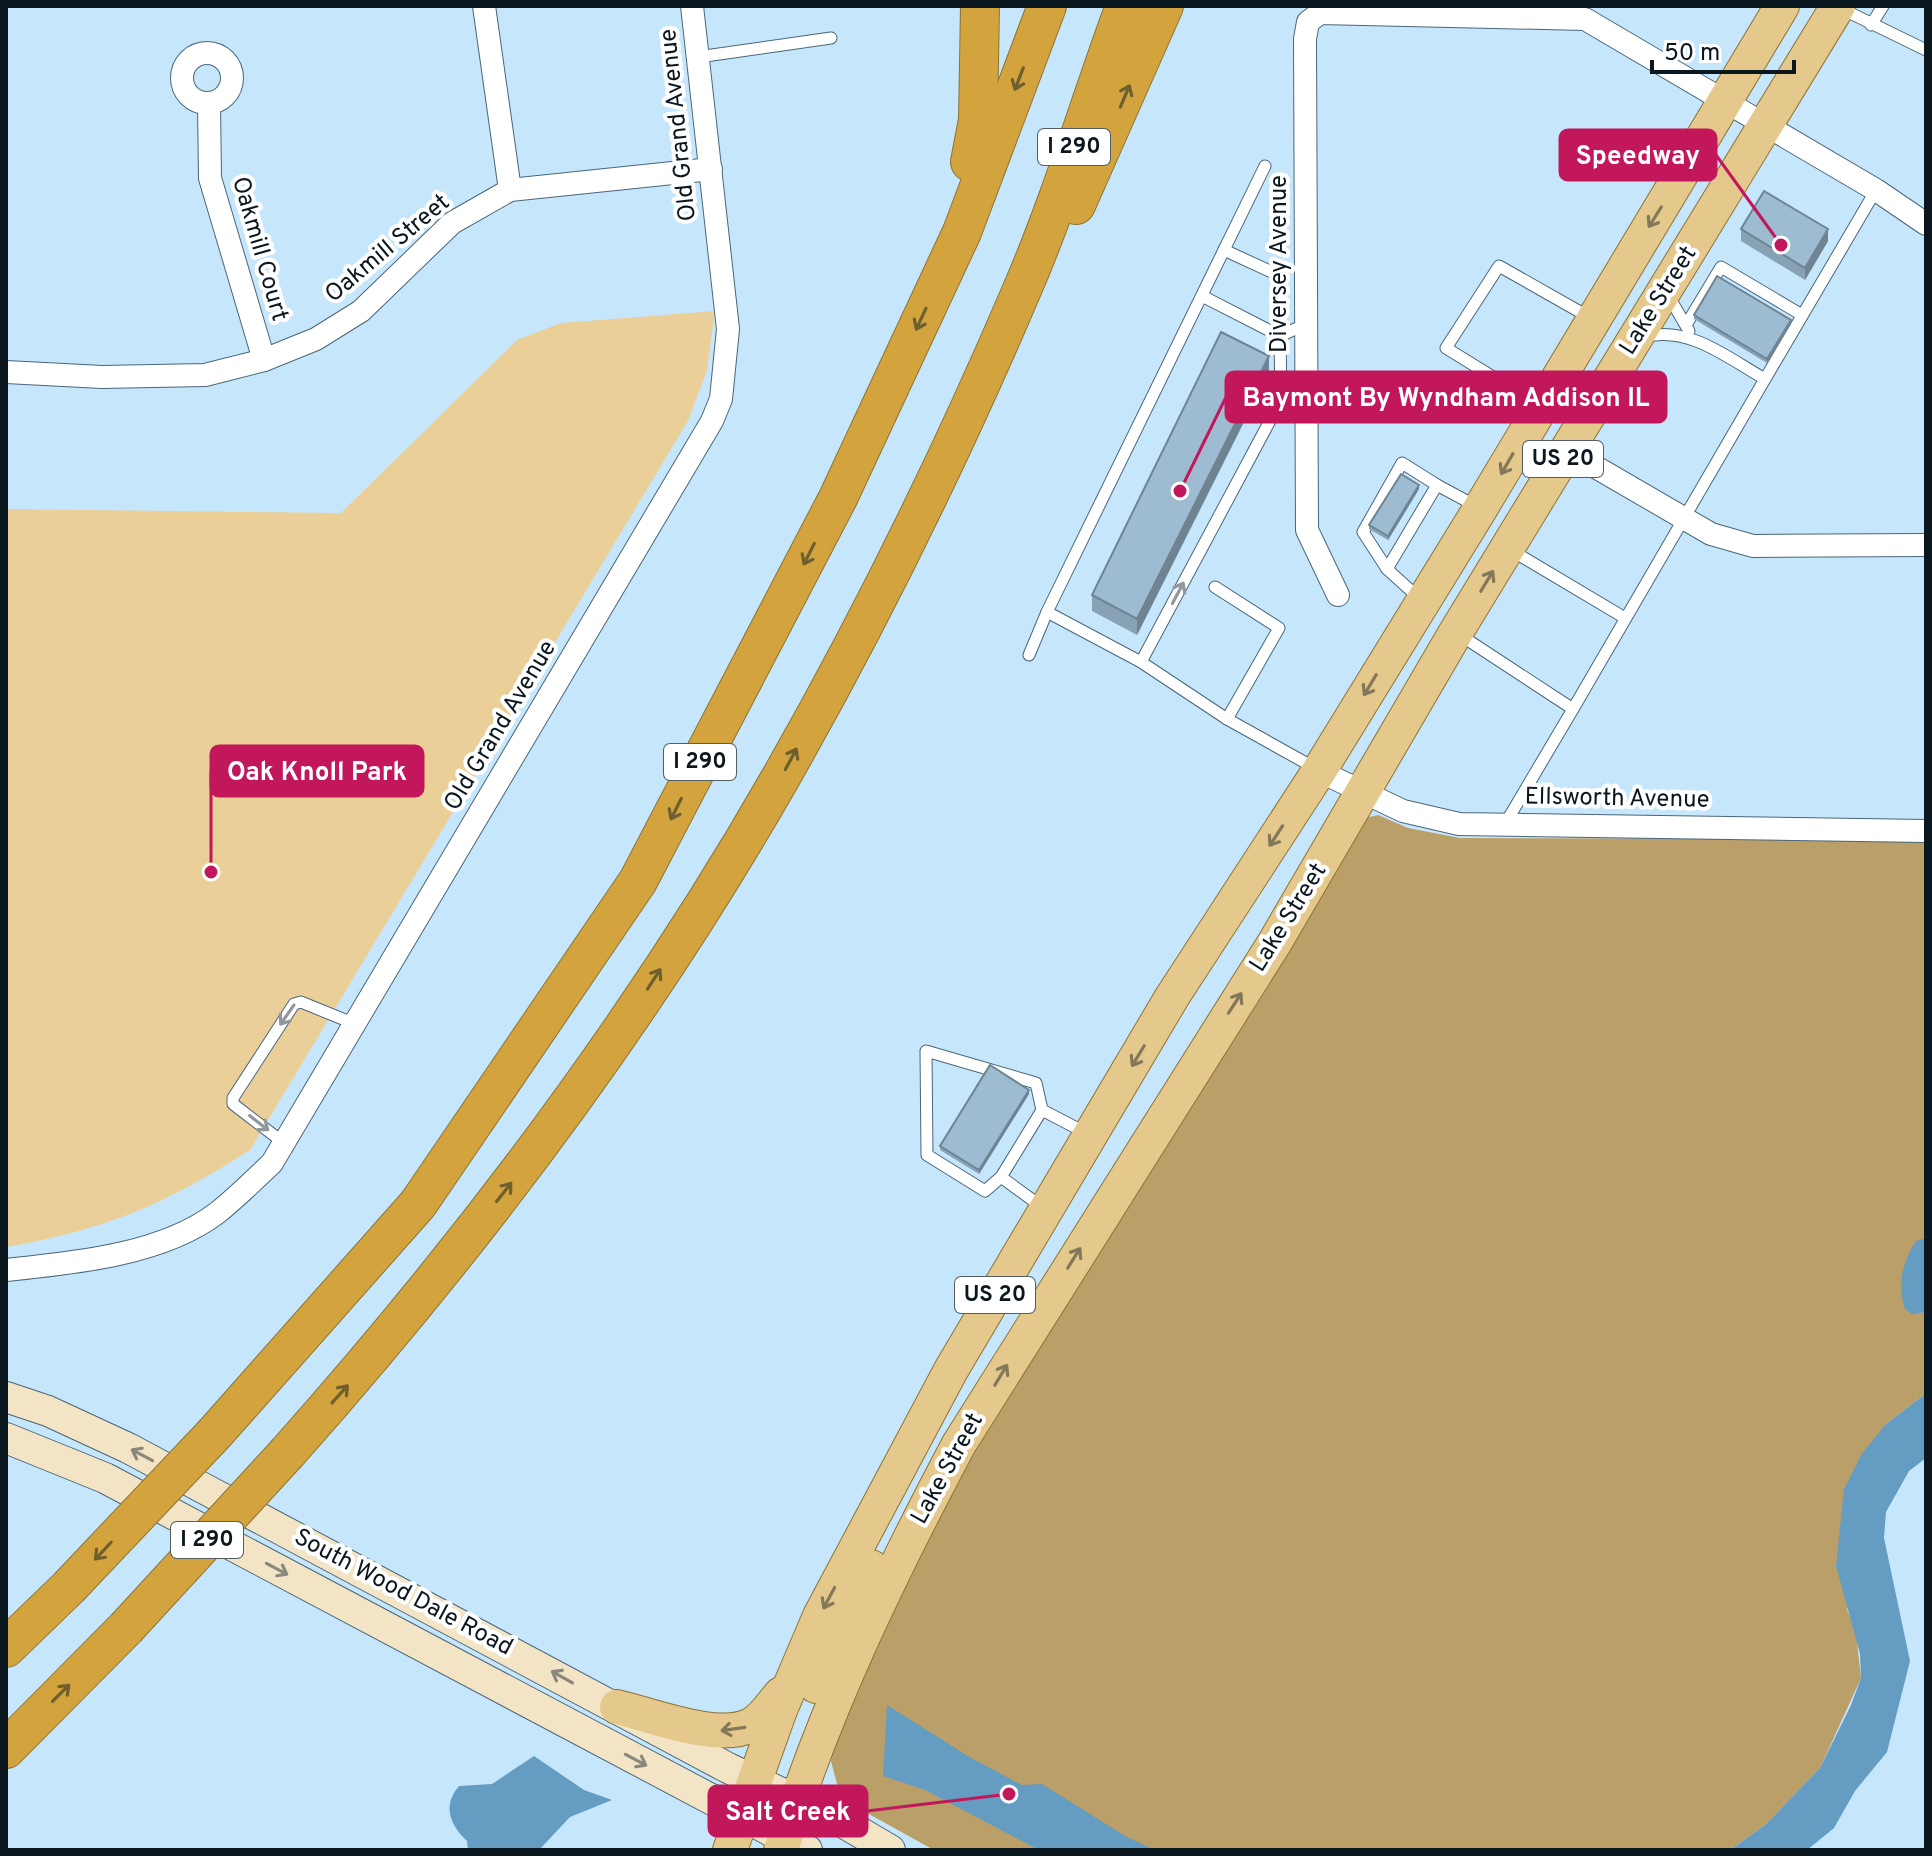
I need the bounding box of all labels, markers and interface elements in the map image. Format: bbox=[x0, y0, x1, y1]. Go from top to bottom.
scale bar bbox=[1652, 24, 1794, 74]
street label: Old Grand Avenue bbox=[654, 27, 704, 223]
text: 50 m bbox=[1664, 39, 1720, 69]
one-way arrow bbox=[1011, 66, 1025, 91]
one-way arrow bbox=[1119, 84, 1134, 109]
road number: I 290 bbox=[1038, 129, 1110, 165]
callout: Speedway bbox=[1560, 130, 1716, 180]
text: Speedway bbox=[1576, 141, 1700, 174]
street label: Oakmill Court bbox=[224, 173, 294, 325]
street label: Diversey Avenue bbox=[1265, 175, 1295, 353]
street label: Oakmill Street bbox=[320, 188, 456, 310]
one-way arrow bbox=[1646, 205, 1662, 228]
street label: Lake Street bbox=[1614, 241, 1704, 361]
one-way arrow bbox=[913, 307, 928, 331]
callout: Baymont By Wyndham Addison IL bbox=[1226, 372, 1666, 422]
text: Baymont By Wyndham Addison IL bbox=[1243, 383, 1650, 416]
road number: US 20 bbox=[1523, 441, 1603, 477]
one-way arrow bbox=[1498, 452, 1514, 475]
one-way arrow bbox=[800, 542, 816, 565]
one-way arrow bbox=[1480, 570, 1496, 593]
one-way arrow bbox=[1170, 582, 1186, 605]
street label: Old Grand Avenue bbox=[438, 635, 564, 817]
one-way arrow bbox=[1362, 673, 1378, 696]
road number: I 290 bbox=[664, 744, 736, 780]
callout: Oak Knoll Park bbox=[211, 746, 423, 796]
one-way arrow bbox=[783, 747, 799, 771]
text: Oak Knoll Park bbox=[227, 757, 407, 790]
street label: Ellsworth Avenue bbox=[1524, 782, 1710, 816]
one-way arrow bbox=[667, 797, 683, 821]
one-way arrow bbox=[1268, 824, 1284, 847]
street label: Lake Street bbox=[1244, 858, 1334, 978]
one-way arrow bbox=[645, 969, 662, 991]
one-way arrow bbox=[1227, 993, 1244, 1015]
one-way arrow bbox=[279, 1003, 295, 1025]
one-way arrow bbox=[1129, 1044, 1145, 1067]
one-way arrow bbox=[247, 1115, 269, 1132]
one-way arrow bbox=[495, 1182, 512, 1203]
one-way arrow bbox=[1065, 1247, 1082, 1269]
road number: US 20 bbox=[955, 1277, 1035, 1313]
one-way arrow bbox=[993, 1364, 1009, 1387]
one-way arrow bbox=[331, 1384, 349, 1404]
street label: Lake Street bbox=[905, 1408, 991, 1530]
one-way arrow bbox=[131, 1447, 154, 1463]
road number: I 290 bbox=[171, 1522, 243, 1558]
street label: South Wood Dale Road bbox=[288, 1523, 518, 1663]
one-way arrow bbox=[94, 1541, 113, 1561]
one-way arrow bbox=[265, 1562, 289, 1578]
one-way arrow bbox=[821, 1586, 836, 1610]
one-way arrow bbox=[551, 1669, 574, 1685]
one-way arrow bbox=[51, 1684, 71, 1703]
one-way arrow bbox=[721, 1721, 747, 1736]
one-way arrow bbox=[623, 1752, 647, 1768]
callout: Salt Creek bbox=[709, 1786, 867, 1836]
text: Salt Creek bbox=[725, 1797, 851, 1830]

